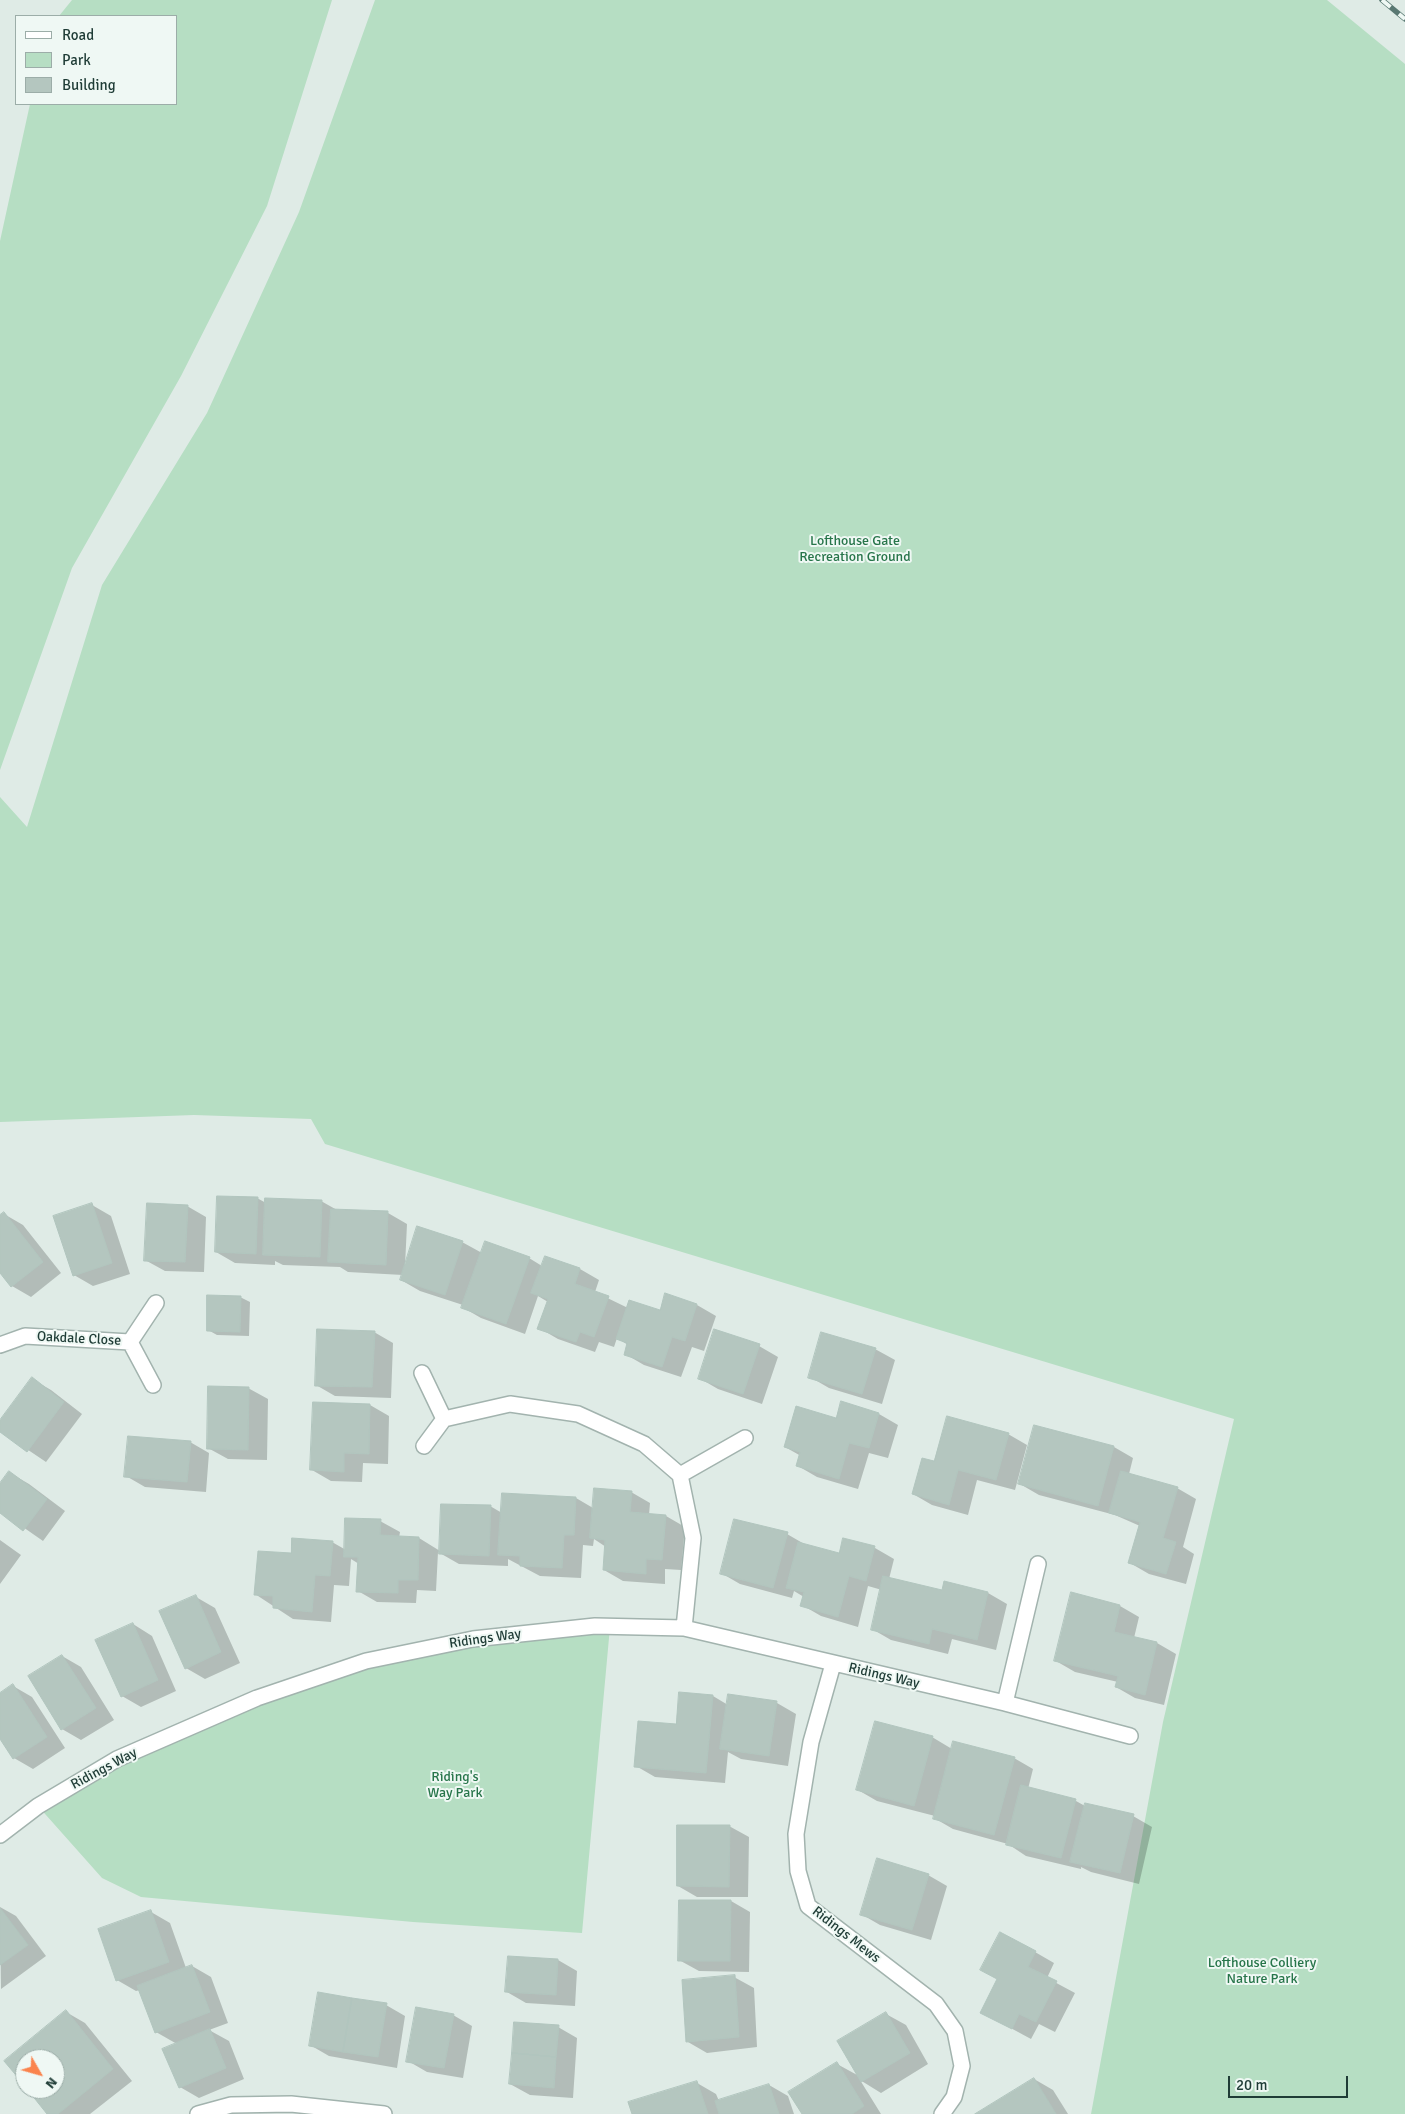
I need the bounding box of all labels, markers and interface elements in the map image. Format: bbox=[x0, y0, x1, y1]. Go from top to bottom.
legend bbox=[15, 15, 178, 105]
text: Road bbox=[62, 26, 94, 44]
text: Park bbox=[62, 51, 91, 69]
text: Building bbox=[62, 76, 116, 94]
park label: Lofthouse Gate Recreation Ground bbox=[799, 533, 911, 566]
street label: Oakdale Close bbox=[36, 1328, 122, 1350]
street label: Ridings Way bbox=[448, 1626, 522, 1652]
street label: Ridings Way bbox=[847, 1660, 921, 1692]
street label: Ridings Way bbox=[68, 1745, 140, 1793]
park label: Riding's Way Park bbox=[428, 1769, 482, 1801]
street label: Ridings Mews bbox=[809, 1903, 883, 1967]
park label: Lofthouse Colliery Nature Park bbox=[1208, 1955, 1316, 1988]
north arrow bbox=[15, 2049, 65, 2099]
scale bar bbox=[1230, 2066, 1350, 2098]
text: N bbox=[42, 2074, 61, 2092]
text: 20 m bbox=[1236, 2076, 1267, 2094]

